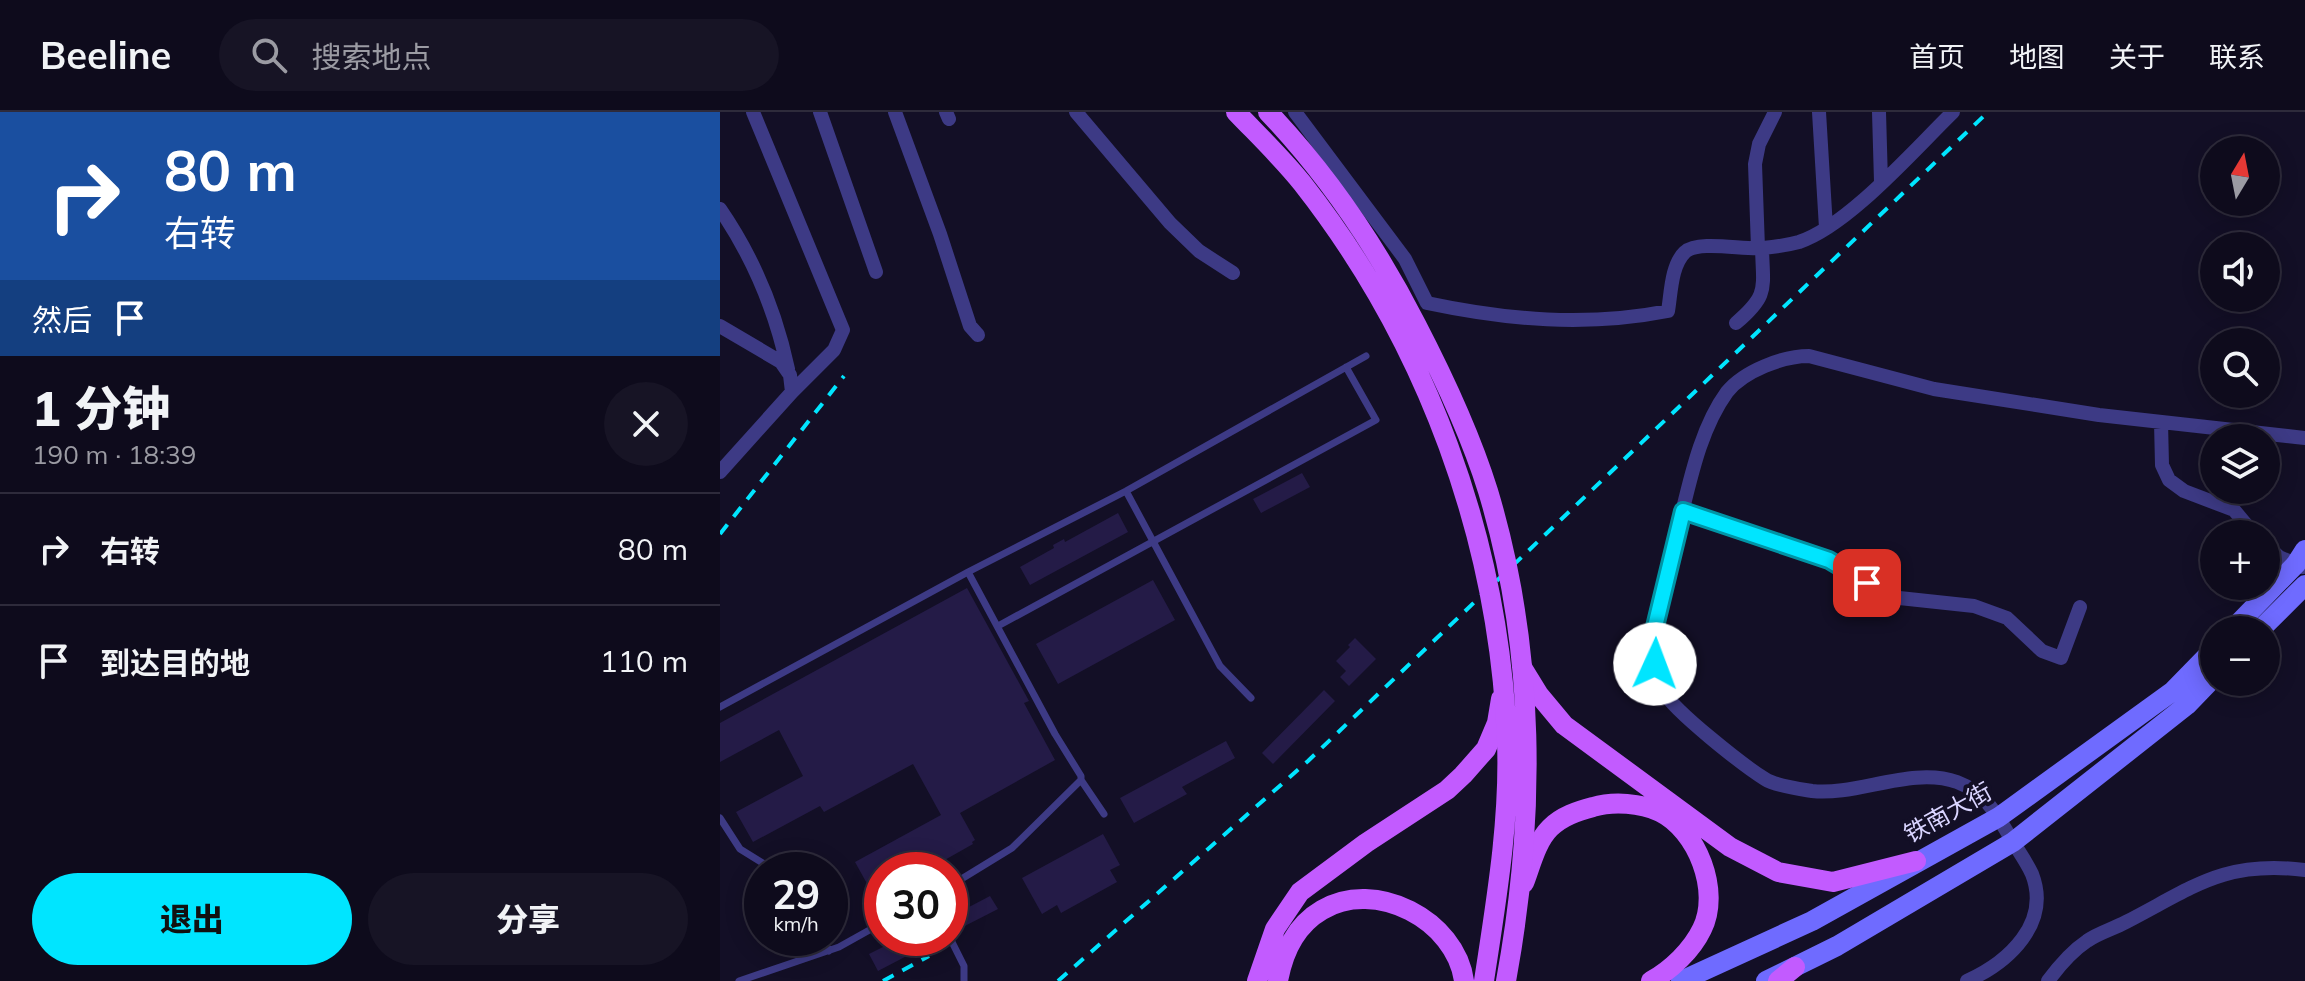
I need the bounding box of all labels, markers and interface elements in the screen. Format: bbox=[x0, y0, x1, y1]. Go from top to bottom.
search box bbox=[219, 19, 779, 91]
text: Beeline bbox=[40, 31, 171, 79]
icon: search bbox=[247, 33, 291, 77]
text: 搜索地点 bbox=[311, 38, 431, 76]
text: 首页 bbox=[1909, 39, 1965, 74]
text: 地图 bbox=[2009, 39, 2065, 74]
text: 关于 bbox=[2109, 39, 2165, 74]
text: 联系 bbox=[2209, 39, 2265, 74]
text: 80 m bbox=[164, 135, 297, 205]
north arrow bbox=[2200, 136, 2280, 216]
map controls bbox=[2200, 136, 2280, 696]
icon: right bbox=[32, 144, 136, 248]
text: 右转 bbox=[164, 210, 236, 255]
button: sound bbox=[2200, 232, 2280, 312]
icon: arrive bbox=[108, 296, 152, 340]
text: 然后 bbox=[32, 301, 92, 339]
button: search bbox=[2200, 328, 2280, 408]
text: 1 分钟 bbox=[32, 378, 170, 438]
button: close bbox=[604, 382, 688, 466]
button: layers bbox=[2200, 424, 2280, 504]
text: 190 m · 18:39 bbox=[32, 438, 196, 471]
button: + bbox=[2200, 520, 2280, 600]
icon: right bbox=[32, 527, 76, 571]
text: 80 m bbox=[618, 530, 688, 568]
text: 右转 bbox=[100, 532, 160, 570]
pin bbox=[1833, 549, 1901, 617]
icon: arrive bbox=[1845, 561, 1889, 605]
button: − bbox=[2200, 616, 2280, 696]
position arrow bbox=[1613, 622, 1697, 706]
icon: arrive bbox=[32, 639, 76, 683]
text: 110 m bbox=[600, 642, 688, 680]
text: 到达目的地 bbox=[100, 644, 250, 682]
street label: 铁南大街 bbox=[1898, 776, 1997, 849]
speed limit sign: 30 bbox=[864, 852, 968, 956]
text: 29 bbox=[772, 869, 820, 919]
button: 退出 bbox=[32, 873, 352, 965]
button: 分享 bbox=[368, 873, 688, 965]
text: km/h bbox=[773, 911, 819, 936]

